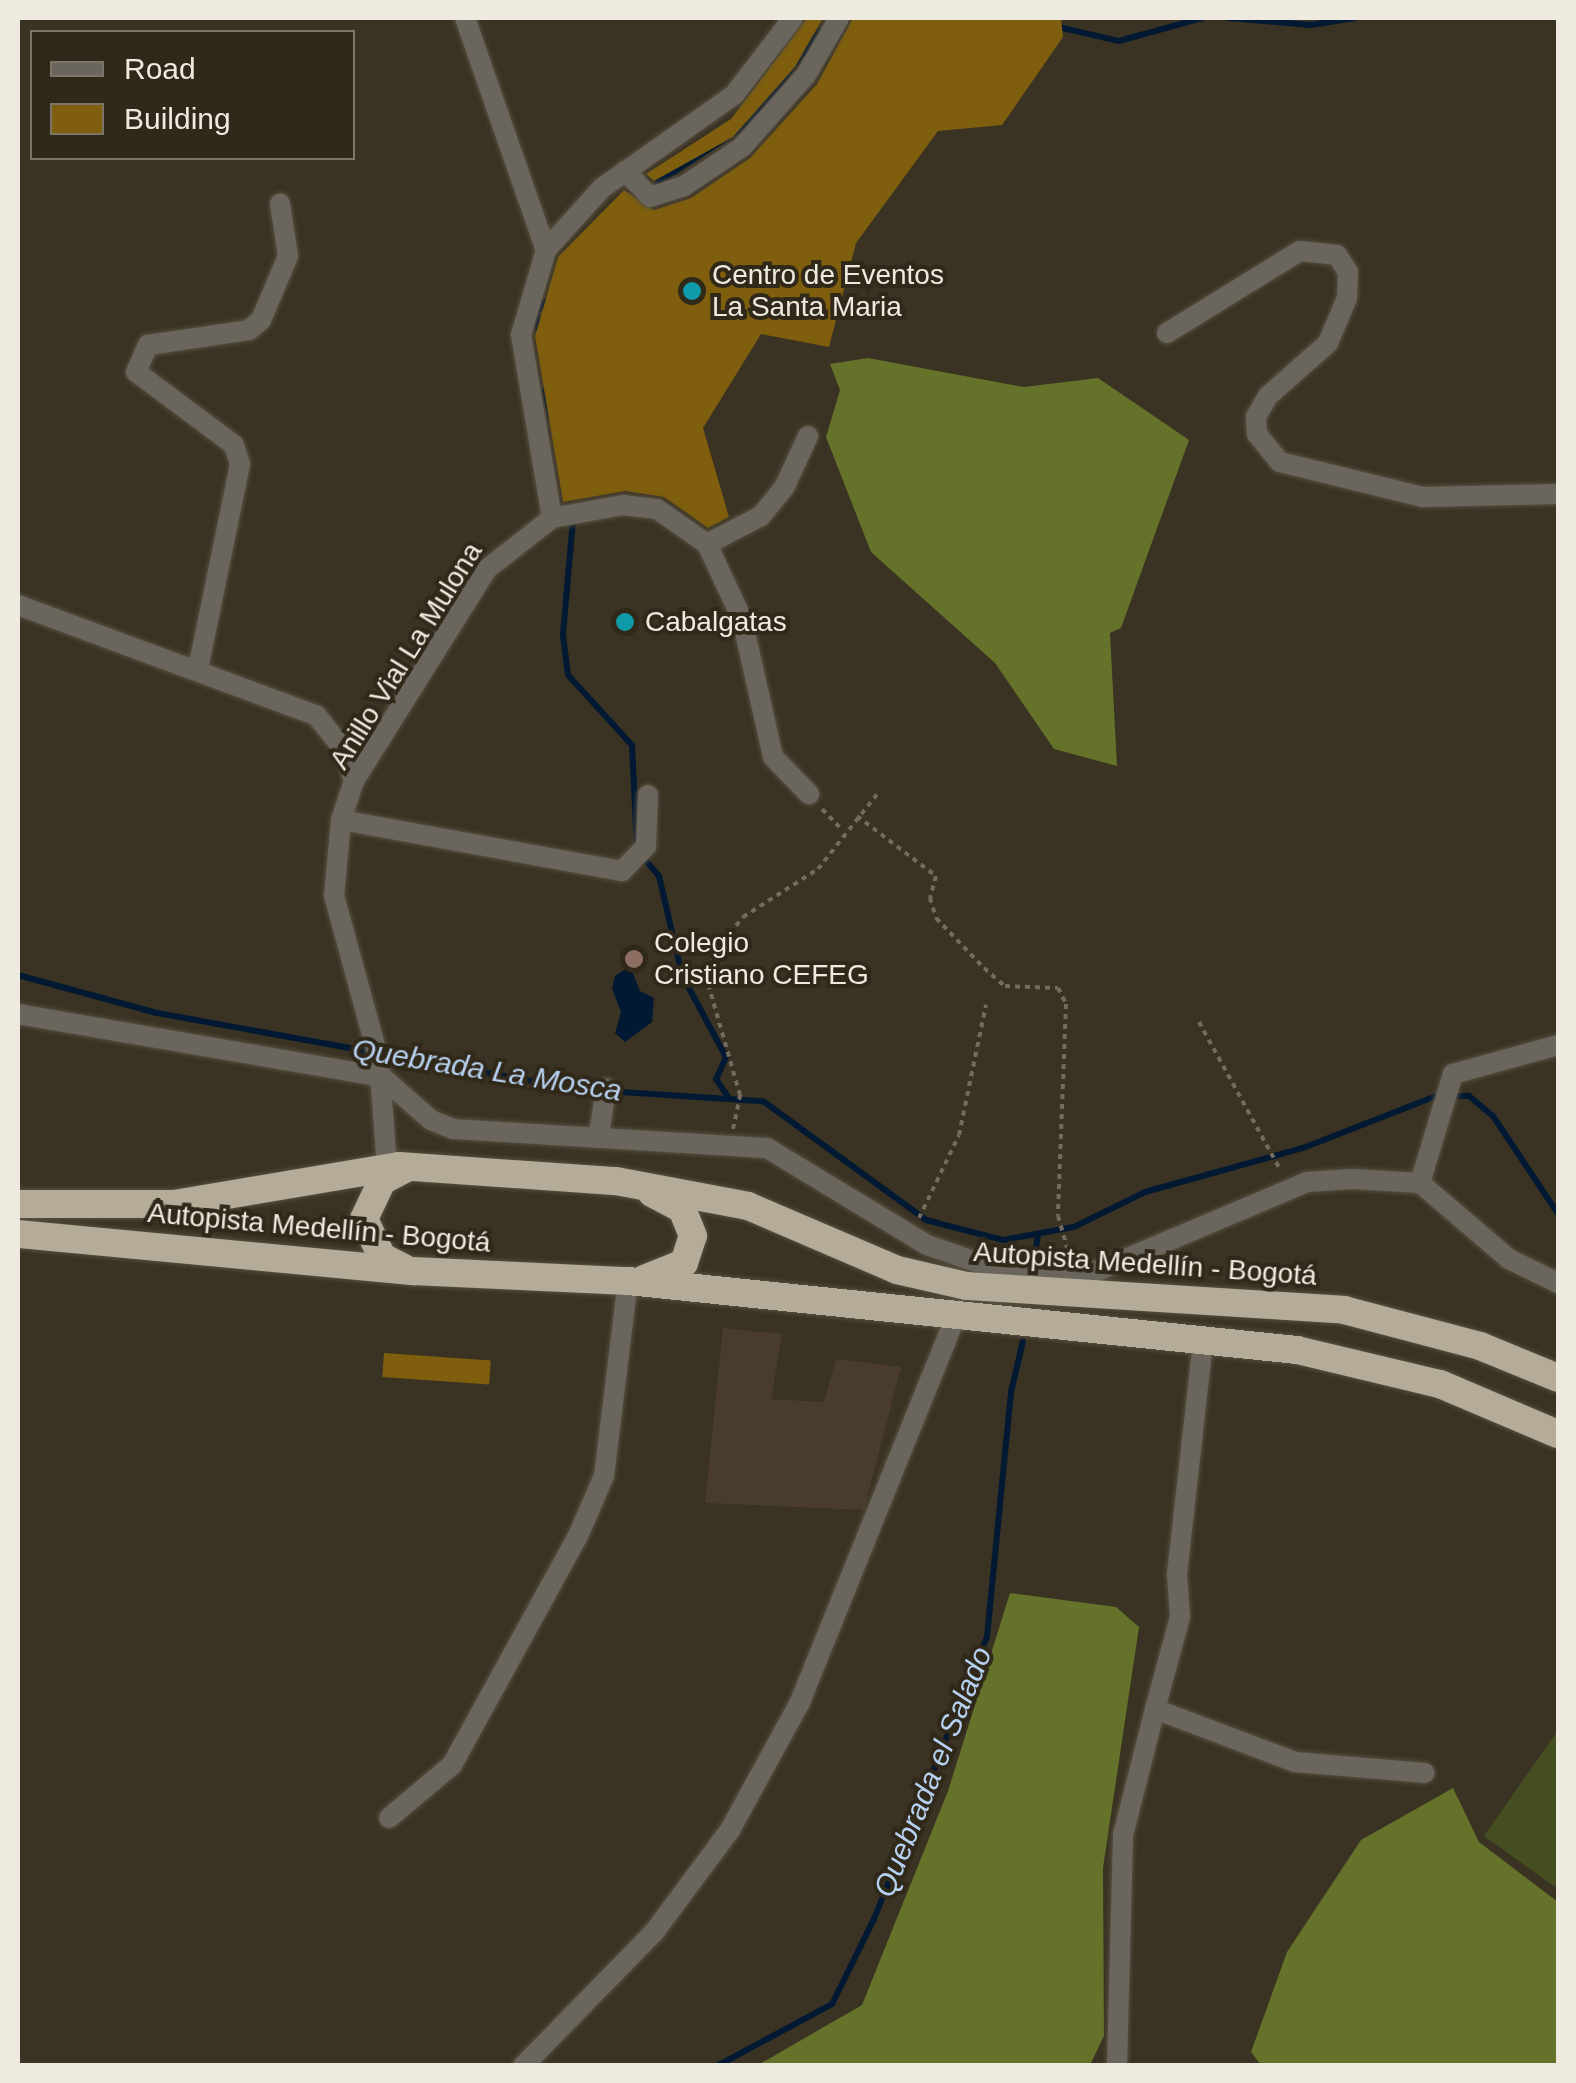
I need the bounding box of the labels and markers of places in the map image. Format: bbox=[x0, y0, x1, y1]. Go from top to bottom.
place label: Centro de Eventos La Santa Maria bbox=[712, 258, 944, 324]
marker: Centro de Eventos La Santa Maria bbox=[681, 280, 703, 302]
place label: Cabalgatas bbox=[645, 605, 787, 639]
marker: Cabalgatas bbox=[614, 611, 636, 633]
place label: Colegio Cristiano CEFEG bbox=[654, 926, 869, 992]
marker: Colegio Cristiano CEFEG bbox=[623, 948, 645, 970]

